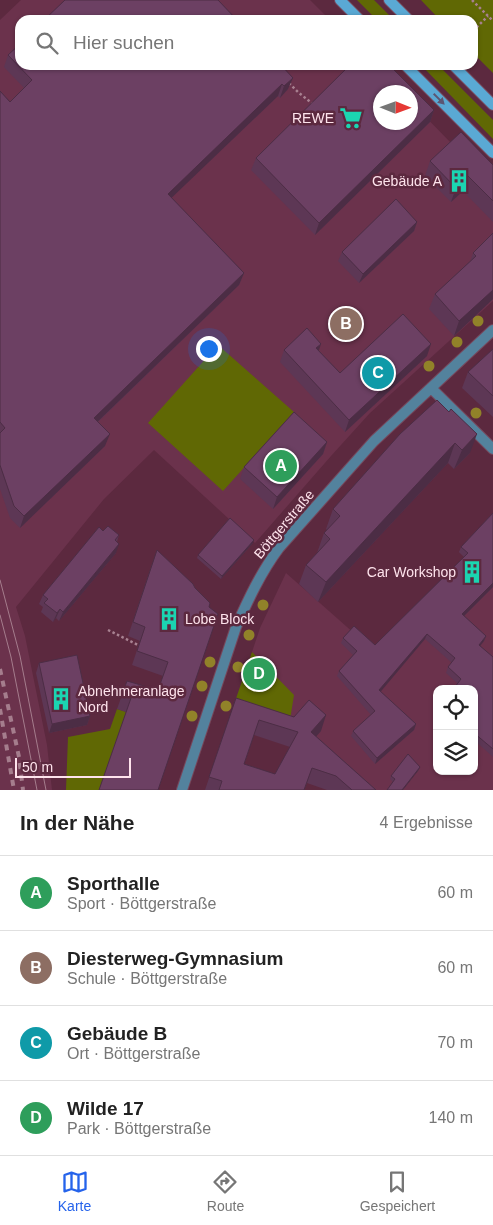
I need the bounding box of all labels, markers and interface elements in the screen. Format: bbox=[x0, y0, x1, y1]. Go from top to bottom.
search box bbox=[15, 15, 478, 70]
icon: search bbox=[33, 29, 61, 57]
text: Hier suchen bbox=[73, 32, 174, 53]
north arrow bbox=[373, 85, 418, 130]
one-way arrow bbox=[433, 93, 445, 105]
supermarket icon: REWE bbox=[338, 105, 364, 131]
place label: REWE bbox=[292, 110, 334, 126]
building icon: Gebäude A bbox=[446, 168, 472, 194]
place label: Gebäude A bbox=[372, 173, 443, 189]
pin: B bbox=[330, 305, 362, 343]
your location bbox=[196, 336, 222, 362]
pin: C bbox=[362, 354, 394, 392]
pin: A bbox=[265, 447, 297, 485]
street label: Böttgerstraße bbox=[251, 486, 318, 562]
building icon: Car Workshop bbox=[459, 559, 485, 585]
place label: Car Workshop bbox=[367, 564, 456, 580]
building icon: Lobe Block bbox=[156, 606, 182, 632]
place label: Lobe Block bbox=[185, 611, 255, 627]
pin: D bbox=[243, 655, 275, 693]
place label: Abnehmeranlage Nord bbox=[78, 683, 185, 715]
map controls bbox=[433, 685, 478, 775]
button: locate bbox=[433, 685, 478, 730]
building icon: Abnehmeranlage Nord bbox=[48, 686, 74, 712]
button: layers bbox=[433, 730, 478, 775]
scale bar bbox=[15, 755, 131, 778]
text: 50 m bbox=[22, 759, 53, 775]
text: In der Nähe bbox=[20, 811, 134, 834]
text: 4 Ergebnisse bbox=[380, 814, 473, 831]
text: Sporthalle bbox=[67, 873, 160, 894]
text: A bbox=[30, 884, 42, 901]
text: 60 m bbox=[437, 884, 473, 901]
text: Sport · Böttgerstraße bbox=[67, 895, 216, 912]
text: Diesterweg-Gymnasium bbox=[67, 948, 283, 969]
text: B bbox=[30, 959, 42, 976]
text: 60 m bbox=[437, 959, 473, 976]
text: Schule · Böttgerstraße bbox=[67, 970, 227, 987]
text: Gebäude B bbox=[67, 1023, 167, 1044]
text: C bbox=[30, 1034, 42, 1051]
text: 70 m bbox=[437, 1034, 473, 1051]
text: Ort · Böttgerstraße bbox=[67, 1045, 200, 1062]
text: Wilde 17 bbox=[67, 1098, 144, 1119]
text: D bbox=[30, 1109, 42, 1126]
text: 140 m bbox=[429, 1109, 473, 1126]
text: Park · Böttgerstraße bbox=[67, 1120, 211, 1137]
tab: Karte bbox=[58, 1168, 91, 1214]
tab: Route bbox=[207, 1168, 244, 1214]
tab: Gespeichert bbox=[360, 1168, 435, 1214]

